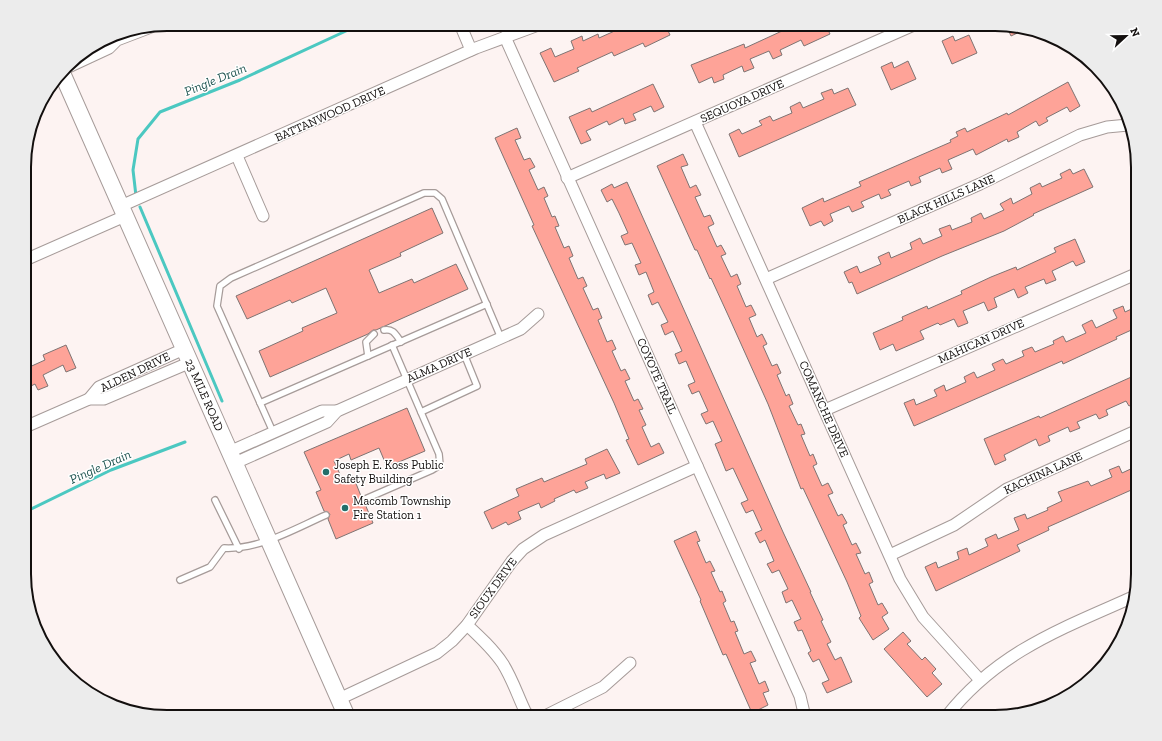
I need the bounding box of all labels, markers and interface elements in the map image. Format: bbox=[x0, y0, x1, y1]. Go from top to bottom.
north arrow bbox=[1106, 16, 1146, 56]
text: N bbox=[1127, 26, 1143, 39]
water label: Pingle Drain bbox=[182, 60, 249, 99]
street label: SEQUOYA DRIVE bbox=[698, 76, 786, 126]
street label: BATTANWOOD DRIVE bbox=[273, 83, 387, 145]
street label: BLACK HILLS LANE bbox=[895, 171, 997, 227]
street label: MAHICAN DRIVE bbox=[936, 316, 1026, 366]
street label: COYOTE TRAIL bbox=[634, 336, 680, 417]
street label: ALMA DRIVE bbox=[404, 344, 474, 386]
street label: ALDEN DRIVE bbox=[98, 349, 172, 395]
street label: 23 MILE ROAD bbox=[182, 357, 227, 433]
street label: COMANCHE DRIVE bbox=[796, 358, 852, 460]
water label: Pingle Drain bbox=[67, 446, 133, 487]
street label: KACHINA LANE bbox=[1002, 449, 1084, 497]
place label: Joseph E. Koss Public Safety Building bbox=[334, 458, 444, 486]
marker: Joseph E. Koss Public Safety Building bbox=[321, 467, 331, 477]
place label: Macomb Township Fire Station 1 bbox=[353, 494, 451, 522]
marker: Macomb Township Fire Station 1 bbox=[340, 503, 350, 513]
street label: SIOUX DRIVE bbox=[466, 555, 520, 621]

